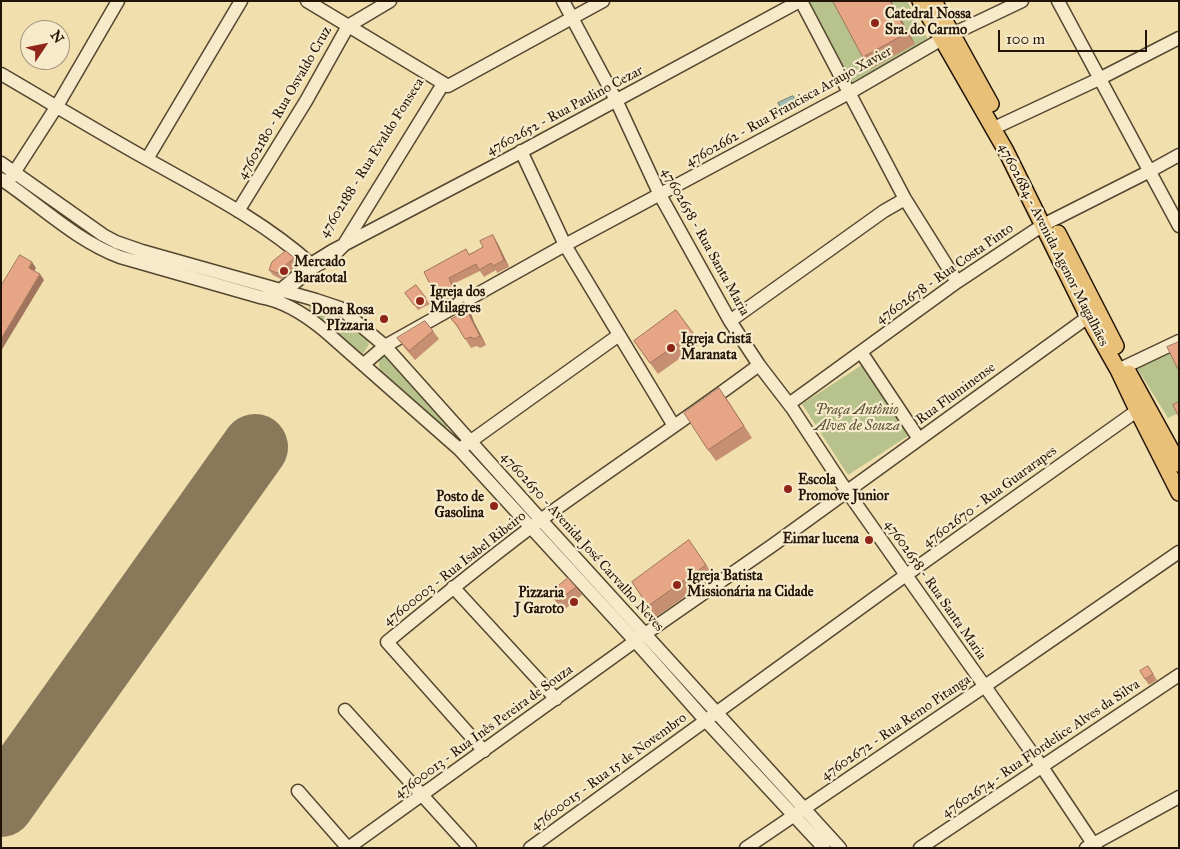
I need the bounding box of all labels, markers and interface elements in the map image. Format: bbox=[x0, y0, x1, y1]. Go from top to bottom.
place label: Catedral Nossa Sra. do Carmo bbox=[885, 7, 971, 40]
marker: Catedral Nossa Sra. do Carmo bbox=[869, 17, 881, 29]
north arrow bbox=[20, 20, 70, 70]
scale bar bbox=[1000, 20, 1149, 52]
street label: 47602180 - Rua Osvaldo Cruz bbox=[234, 23, 336, 183]
text: N bbox=[47, 27, 67, 47]
text: 100 m bbox=[1006, 30, 1045, 48]
street label: 47602662 - Rua Francisca Araujo Xavier bbox=[683, 43, 895, 171]
street label: 47602652 - Rua Paulino Cezar bbox=[484, 63, 646, 159]
street label: 47602188 - Rua Evaldo Fonseca bbox=[316, 75, 428, 241]
street label: 47602684 - Avenida Agenor Magalhães bbox=[994, 141, 1112, 349]
street label: 47602658 - Rua Santa Maria bbox=[657, 165, 753, 319]
street label: 47602678 - Rua Costa Pinto bbox=[873, 220, 1017, 328]
place label: Mercado Baratotal bbox=[294, 255, 347, 288]
marker: Mercado Baratotal bbox=[278, 265, 290, 277]
place label: Igreja dos Milagres bbox=[430, 285, 485, 318]
marker: Igreja dos Milagres bbox=[414, 295, 426, 307]
place label: Dona Rosa PIzzaria bbox=[311, 303, 374, 336]
marker: Dona Rosa PIzzaria bbox=[378, 313, 390, 325]
place label: Igreja Cristã Maranata bbox=[681, 332, 751, 364]
marker: Igreja Cristã Maranata bbox=[665, 342, 677, 354]
street label: Rua Fluminense bbox=[913, 360, 999, 428]
park label: Praça Antônio Alves de Souza bbox=[814, 403, 900, 436]
street label: 47602670 - Rua Guararapes bbox=[920, 443, 1060, 551]
street label: 47602650 - Avenida José Carvalho Neves bbox=[497, 449, 667, 635]
place label: Escola Promove Junior bbox=[798, 473, 889, 506]
marker: Escola Promove Junior bbox=[782, 483, 794, 495]
place label: Posto de Gasolina bbox=[435, 490, 484, 522]
marker: Posto de Gasolina bbox=[488, 500, 500, 512]
street label: 47600003 - Rua Isabel Ribeiro bbox=[380, 508, 530, 630]
street label: 47602658 - Rua Santa Maria bbox=[880, 517, 990, 663]
place label: Eimar lucena bbox=[783, 532, 859, 548]
marker: Eimar lucena bbox=[863, 534, 875, 546]
place label: Igreja Batista Missionária na Cidade bbox=[687, 569, 814, 602]
marker: Igreja Batista Missionária na Cidade bbox=[671, 579, 683, 591]
place label: Pizzaria J Garoto bbox=[515, 586, 564, 618]
marker: Pizzaria J Garoto bbox=[568, 596, 580, 608]
street label: 47600013 - Rua Inês Pereira de Souza bbox=[392, 662, 576, 802]
street label: 47602672 - Rua Remo Pitanga bbox=[818, 672, 974, 784]
street label: 47602674 - Rua Flordelice Alves da Silva bbox=[939, 676, 1143, 822]
street label: 47600015 - Rua 15 de Novembro bbox=[528, 710, 690, 834]

